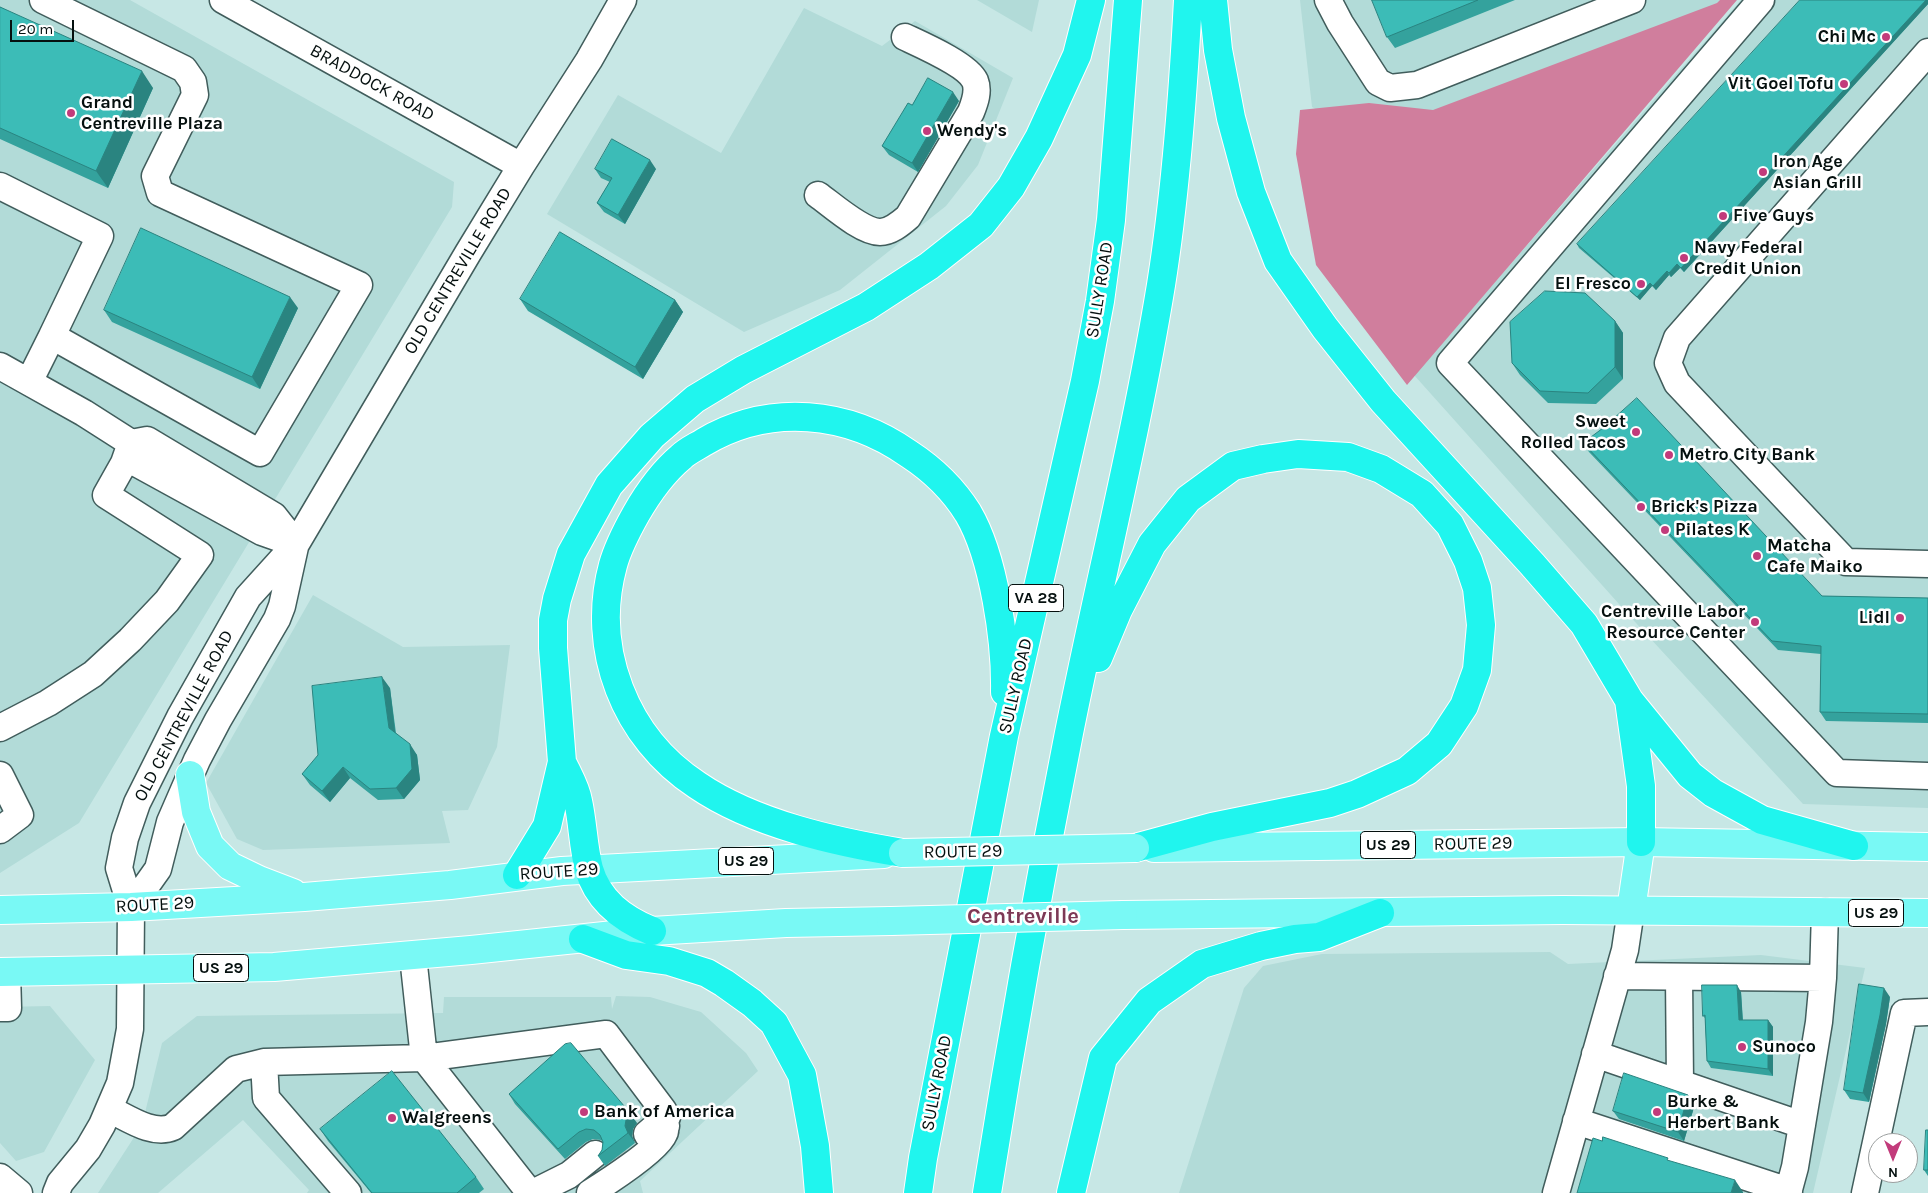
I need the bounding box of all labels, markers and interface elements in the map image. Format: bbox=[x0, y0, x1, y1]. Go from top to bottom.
scale bar bbox=[12, 10, 76, 42]
text: 20 m bbox=[18, 20, 53, 38]
place label: Chi Mc bbox=[1818, 26, 1876, 48]
marker: Chi Mc bbox=[1880, 31, 1892, 43]
street label: BRADDOCK ROAD bbox=[306, 40, 438, 126]
place label: Vit Goel Tofu bbox=[1728, 73, 1834, 95]
marker: Vit Goel Tofu bbox=[1838, 78, 1850, 90]
place label: Grand Centreville Plaza bbox=[81, 92, 223, 134]
marker: Grand Centreville Plaza bbox=[65, 107, 77, 119]
place label: Wendy's bbox=[937, 120, 1007, 142]
marker: Wendy's bbox=[921, 125, 933, 137]
place label: Iron Age Asian Grill bbox=[1773, 151, 1862, 193]
marker: Iron Age Asian Grill bbox=[1757, 166, 1769, 178]
street label: OLD CENTREVILLE ROAD bbox=[400, 184, 516, 358]
place label: Five Guys bbox=[1733, 205, 1814, 227]
marker: Five Guys bbox=[1717, 210, 1729, 222]
place label: Navy Federal Credit Union bbox=[1694, 237, 1803, 280]
street label: SULLY ROAD bbox=[1082, 240, 1118, 340]
marker: Navy Federal Credit Union bbox=[1678, 252, 1690, 264]
place label: El Fresco bbox=[1555, 273, 1631, 295]
marker: El Fresco bbox=[1635, 278, 1647, 290]
place label: Sweet Rolled Tacos bbox=[1521, 411, 1626, 454]
marker: Sweet Rolled Tacos bbox=[1630, 426, 1642, 438]
place label: Metro City Bank bbox=[1679, 444, 1815, 466]
marker: Metro City Bank bbox=[1663, 449, 1675, 461]
place label: Brick's Pizza bbox=[1651, 496, 1758, 518]
marker: Brick's Pizza bbox=[1635, 501, 1647, 513]
place label: Pilates K bbox=[1675, 519, 1750, 541]
marker: Pilates K bbox=[1659, 524, 1671, 536]
place label: Matcha Cafe Maiko bbox=[1767, 535, 1863, 578]
marker: Matcha Cafe Maiko bbox=[1751, 550, 1763, 562]
road number: VA 28 bbox=[1008, 584, 1064, 612]
place label: Centreville Labor Resource Center bbox=[1601, 601, 1745, 644]
place label: Lidl bbox=[1859, 607, 1890, 629]
marker: Lidl bbox=[1894, 612, 1906, 624]
marker: Centreville Labor Resource Center bbox=[1749, 616, 1761, 628]
street label: OLD CENTREVILLE ROAD bbox=[130, 627, 238, 805]
street label: SULLY ROAD bbox=[995, 636, 1037, 736]
road number: US 29 bbox=[1360, 832, 1416, 858]
street label: ROUTE 29 bbox=[1433, 833, 1513, 855]
street label: ROUTE 29 bbox=[923, 841, 1003, 863]
road number: US 29 bbox=[718, 848, 774, 874]
street label: ROUTE 29 bbox=[519, 858, 599, 886]
street label: ROUTE 29 bbox=[115, 892, 195, 918]
road number: US 29 bbox=[1848, 900, 1904, 926]
district label: Centreville bbox=[967, 904, 1079, 930]
road number: US 29 bbox=[194, 954, 248, 981]
street label: SULLY ROAD bbox=[917, 1033, 957, 1133]
place label: Sunoco bbox=[1752, 1036, 1816, 1058]
marker: Sunoco bbox=[1736, 1041, 1748, 1053]
place label: Burke & Herbert Bank bbox=[1667, 1091, 1780, 1134]
place label: Bank of America bbox=[594, 1101, 735, 1123]
marker: Bank of America bbox=[578, 1106, 590, 1118]
marker: Burke & Herbert Bank bbox=[1651, 1106, 1663, 1118]
place label: Walgreens bbox=[402, 1107, 492, 1129]
marker: Walgreens bbox=[386, 1112, 398, 1124]
north arrow bbox=[1868, 1133, 1918, 1183]
text: N bbox=[1888, 1164, 1898, 1181]

